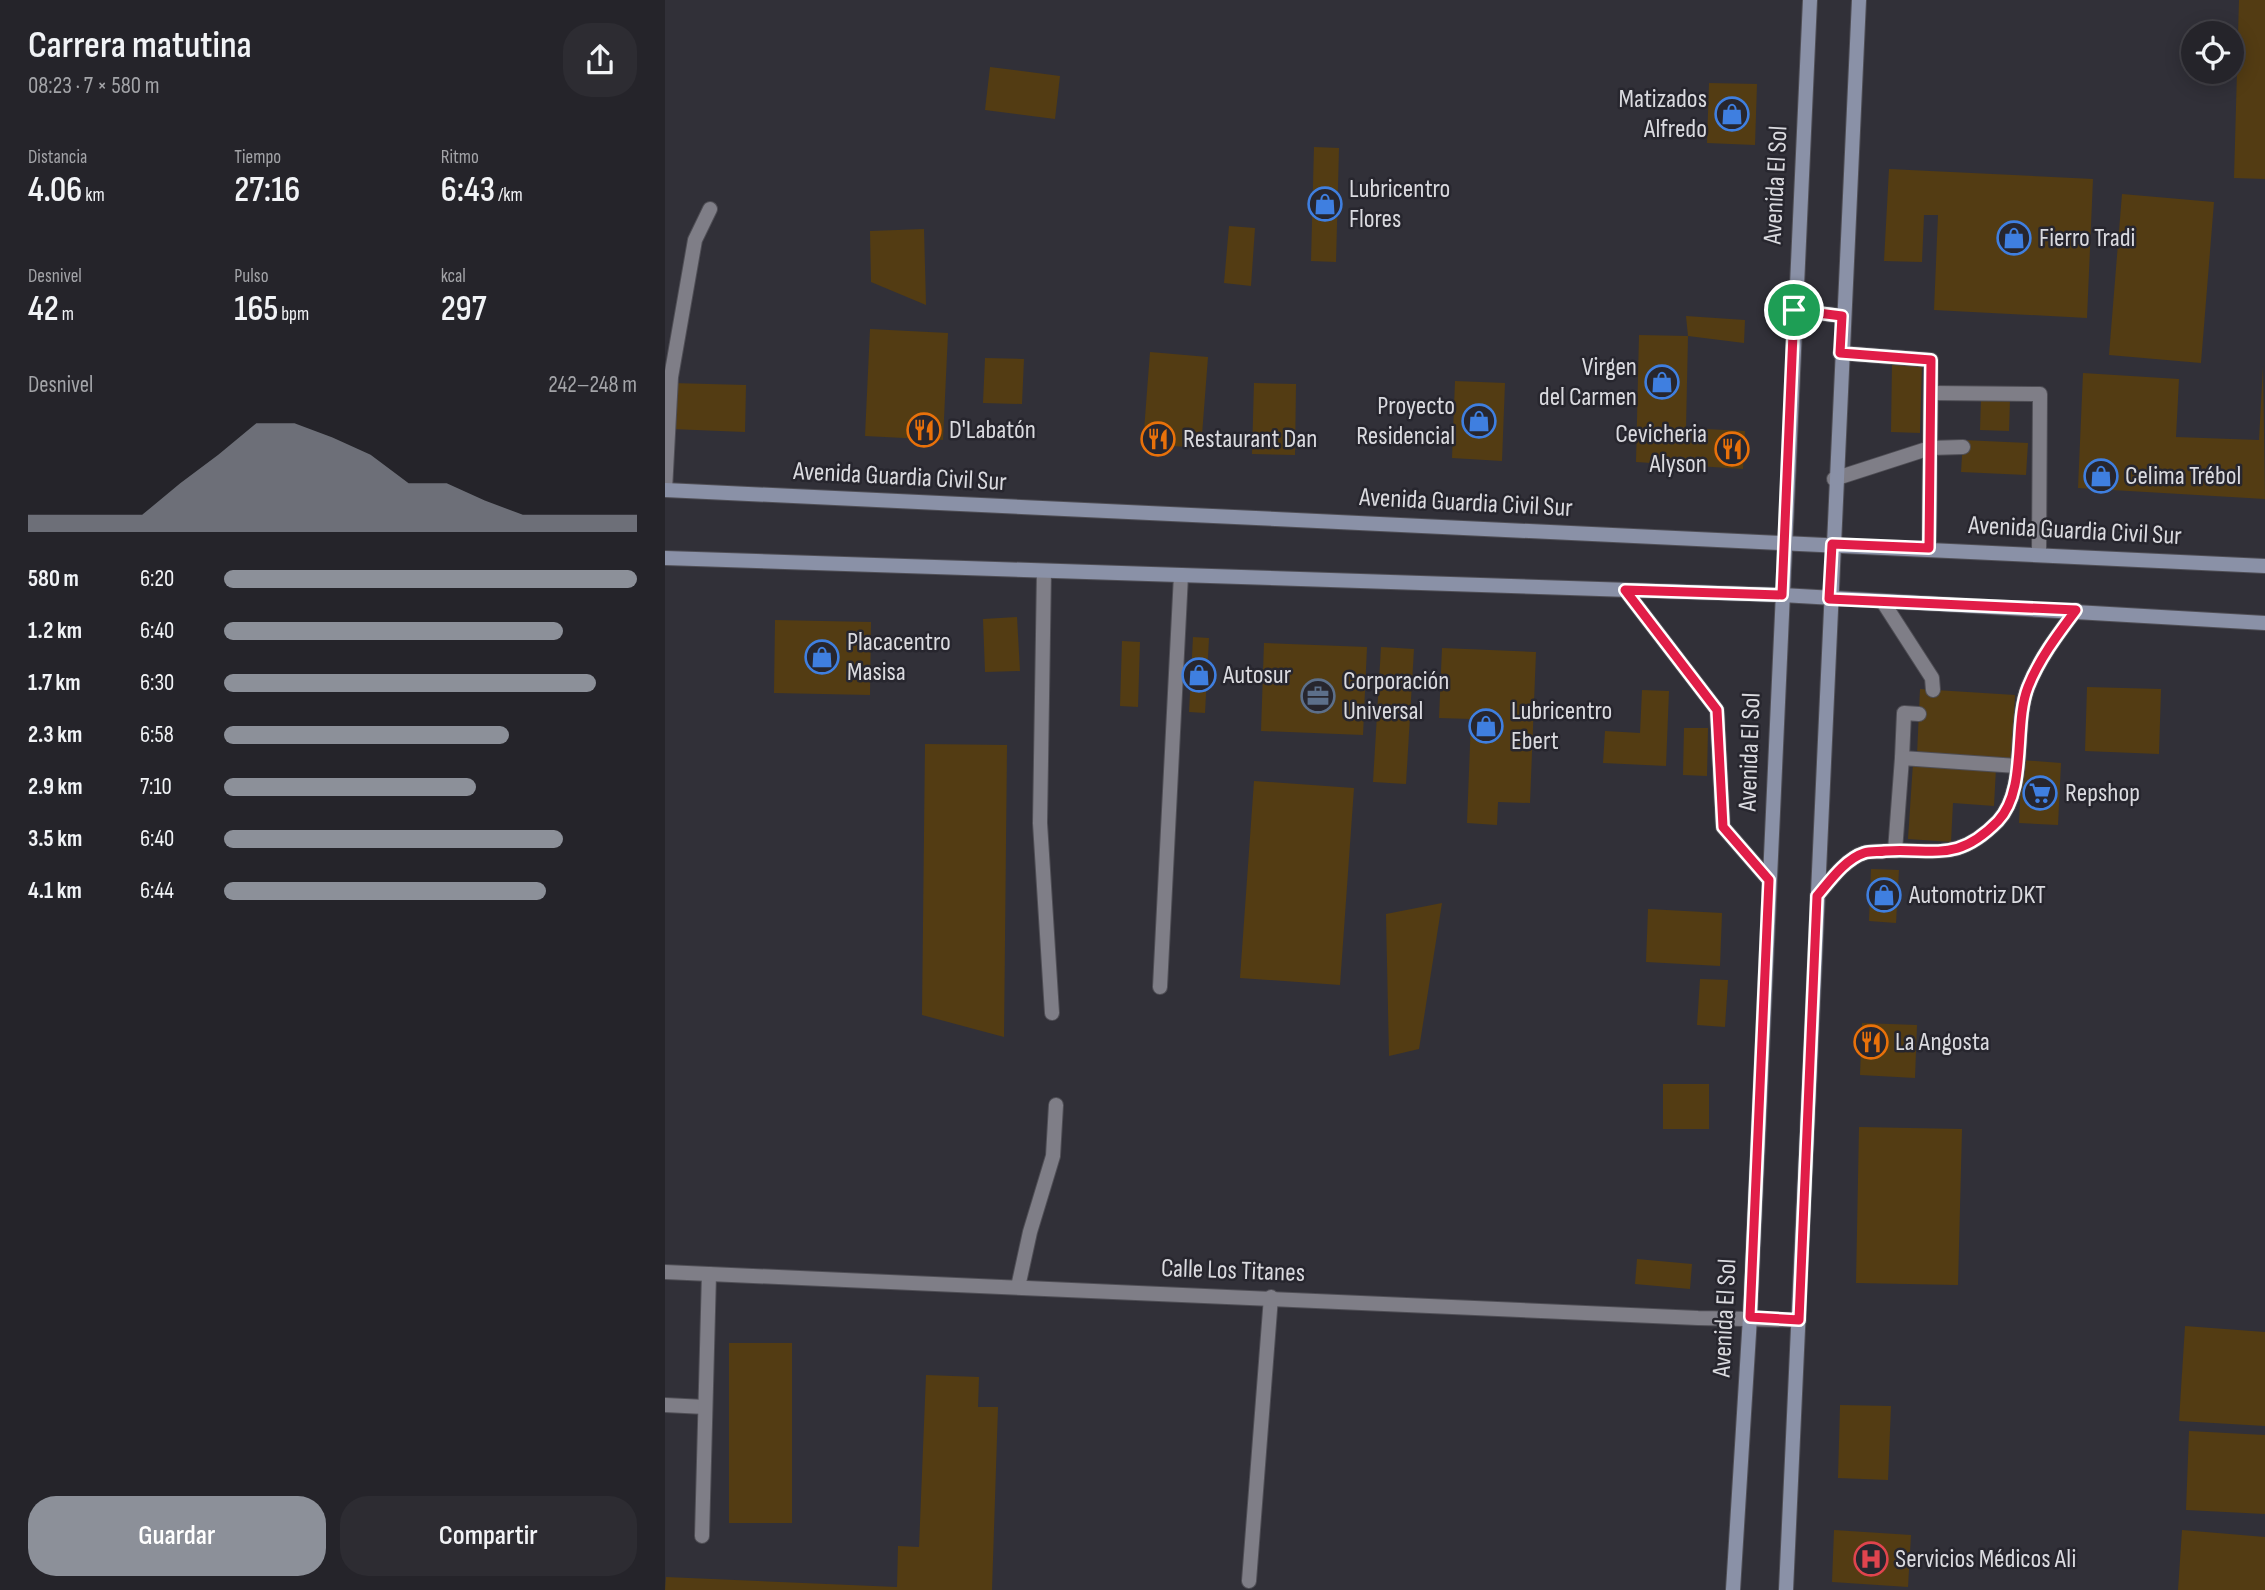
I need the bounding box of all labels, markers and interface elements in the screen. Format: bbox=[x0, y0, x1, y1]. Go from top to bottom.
map controls bbox=[2181, 21, 2244, 84]
button: locate bbox=[2181, 21, 2244, 84]
text: Carrera matutina bbox=[28, 23, 252, 68]
button: share bbox=[563, 23, 637, 97]
text: 08:23 · 7 × 580 m bbox=[28, 72, 160, 100]
place label: Matizados Alfredo bbox=[1618, 84, 1707, 145]
shop icon: Matizados Alfredo bbox=[1713, 95, 1751, 133]
street label: Avenida El Sol bbox=[1757, 125, 1795, 246]
text: Distancia bbox=[28, 146, 87, 169]
text: Tiempo bbox=[234, 146, 281, 169]
text: Ritmo bbox=[441, 146, 479, 169]
text: 4.06 bbox=[28, 169, 82, 212]
text: 27:16 bbox=[234, 169, 300, 212]
text: 6:43 bbox=[441, 169, 495, 212]
place label: Lubricentro Flores bbox=[1349, 174, 1450, 235]
text: km bbox=[82, 184, 105, 207]
text: /km bbox=[495, 184, 523, 207]
shop icon: Lubricentro Flores bbox=[1306, 185, 1344, 223]
shop icon: Fierro Tradi bbox=[1995, 219, 2033, 257]
place label: Fierro Tradi bbox=[2039, 223, 2135, 254]
text: Desnivel bbox=[28, 265, 82, 288]
text: Pulso bbox=[234, 265, 269, 288]
text: kcal bbox=[441, 265, 466, 288]
pin bbox=[1764, 280, 1824, 340]
text: 42 bbox=[28, 288, 59, 331]
text: 165 bbox=[234, 288, 278, 331]
text: 297 bbox=[441, 288, 486, 331]
icon: arrive bbox=[1775, 291, 1813, 329]
text: m bbox=[59, 303, 74, 326]
text: bpm bbox=[278, 303, 309, 326]
place label: Virgen del Carmen bbox=[1539, 352, 1637, 413]
shop icon: Virgen del Carmen bbox=[1643, 363, 1681, 401]
text: Desnivel bbox=[28, 371, 93, 399]
text: 242–248 m bbox=[548, 371, 637, 399]
place label: Proyecto Residencial bbox=[1356, 391, 1455, 452]
shop icon: Proyecto Residencial bbox=[1460, 402, 1498, 440]
restaurant icon: D'Labatón bbox=[905, 411, 943, 449]
place label: D'Labatón bbox=[949, 415, 1036, 446]
place label: Cevicheria Alyson bbox=[1615, 419, 1707, 480]
restaurant icon: Restaurant Dan bbox=[1139, 420, 1177, 458]
place label: Restaurant Dan bbox=[1183, 424, 1317, 455]
restaurant icon: Cevicheria Alyson bbox=[1713, 430, 1751, 468]
street label: Avenida Guardia Civil Sur bbox=[792, 456, 1008, 498]
shop icon: Celima Trébol bbox=[2082, 457, 2120, 495]
place label: Celima Trébol bbox=[2125, 461, 2241, 492]
street label: Avenida Guardia Civil Sur bbox=[1358, 482, 1574, 524]
street label: Avenida Guardia Civil Sur bbox=[1967, 510, 2183, 552]
text: 580 m bbox=[28, 565, 79, 593]
text: 6:20 bbox=[140, 565, 174, 593]
text: 1.2 km bbox=[28, 617, 82, 645]
text: 6:40 bbox=[140, 617, 174, 645]
place label: Placacentro Masisa bbox=[847, 627, 951, 688]
shop icon: Placacentro Masisa bbox=[803, 638, 841, 676]
shop icon: Autosur bbox=[1180, 656, 1218, 694]
place label: Autosur bbox=[1222, 660, 1292, 691]
place label: Corporación Universal bbox=[1343, 666, 1449, 727]
text: 1.7 km bbox=[28, 669, 81, 697]
text: 6:30 bbox=[140, 669, 174, 697]
office icon: Corporación Universal bbox=[1299, 677, 1337, 715]
street label: Avenida El Sol bbox=[1732, 692, 1768, 813]
place label: Lubricentro Ebert bbox=[1511, 696, 1612, 757]
shop icon: Lubricentro Ebert bbox=[1467, 707, 1505, 745]
text: 2.3 km bbox=[28, 721, 82, 749]
text: 6:58 bbox=[140, 721, 174, 749]
text: 2.9 km bbox=[28, 773, 82, 801]
text: 7:10 bbox=[140, 773, 172, 801]
supermarket icon: Repshop bbox=[2021, 774, 2059, 812]
place label: Repshop bbox=[2065, 778, 2140, 809]
text: 3.5 km bbox=[28, 825, 82, 853]
text: 6:40 bbox=[140, 825, 174, 853]
shop icon: Automotriz DKT bbox=[1865, 876, 1903, 914]
text: 4.1 km bbox=[28, 877, 82, 905]
text: 6:44 bbox=[140, 877, 174, 905]
place label: Automotriz DKT bbox=[1908, 880, 2046, 911]
restaurant icon: La Angosta bbox=[1852, 1023, 1890, 1061]
place label: La Angosta bbox=[1895, 1027, 1990, 1058]
street label: Calle Los Titanes bbox=[1160, 1253, 1306, 1289]
street label: Avenida El Sol bbox=[1706, 1258, 1744, 1379]
button: Guardar bbox=[28, 1496, 326, 1576]
button: Compartir bbox=[340, 1496, 637, 1576]
hospital icon: Servicios Médicos Ali bbox=[1852, 1540, 1890, 1578]
place label: Servicios Médicos Ali bbox=[1895, 1544, 2076, 1575]

